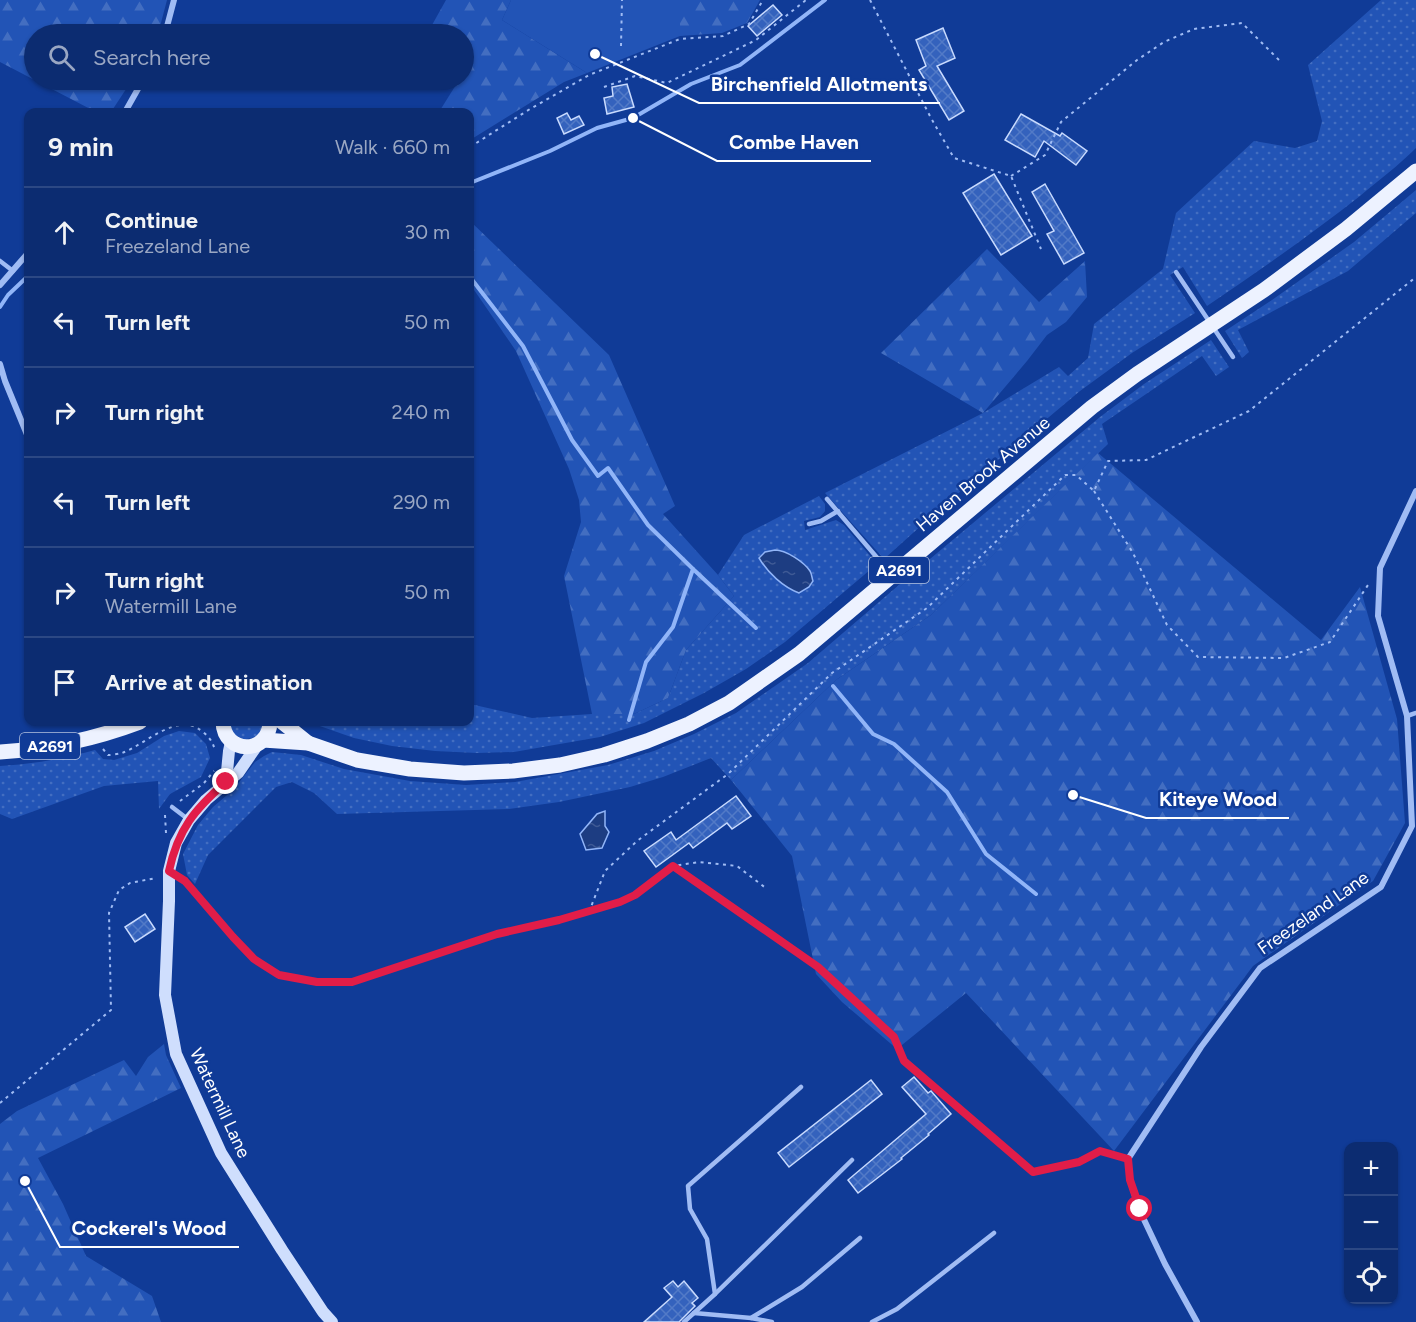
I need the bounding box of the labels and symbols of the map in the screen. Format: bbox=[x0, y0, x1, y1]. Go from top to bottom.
callout: Birchenfield Allotments bbox=[699, 65, 940, 103]
text: Birchenfield Allotments bbox=[711, 72, 927, 96]
callout: Combe Haven bbox=[717, 123, 871, 161]
text: Combe Haven bbox=[729, 130, 859, 154]
street label: Haven Brook Avenue bbox=[912, 411, 1055, 536]
road number: A2691 bbox=[869, 557, 929, 583]
road number: A2691 bbox=[20, 733, 80, 759]
route end bbox=[212, 768, 238, 794]
callout: Kiteye Wood bbox=[1146, 780, 1289, 818]
text: Kiteye Wood bbox=[1159, 787, 1277, 811]
street label: Freezeland Lane bbox=[1253, 866, 1373, 959]
street label: Watermill Lane bbox=[185, 1045, 255, 1162]
route start bbox=[1126, 1195, 1152, 1221]
callout: Cockerel's Wood bbox=[60, 1209, 239, 1247]
text: Cockerel's Wood bbox=[72, 1216, 226, 1240]

